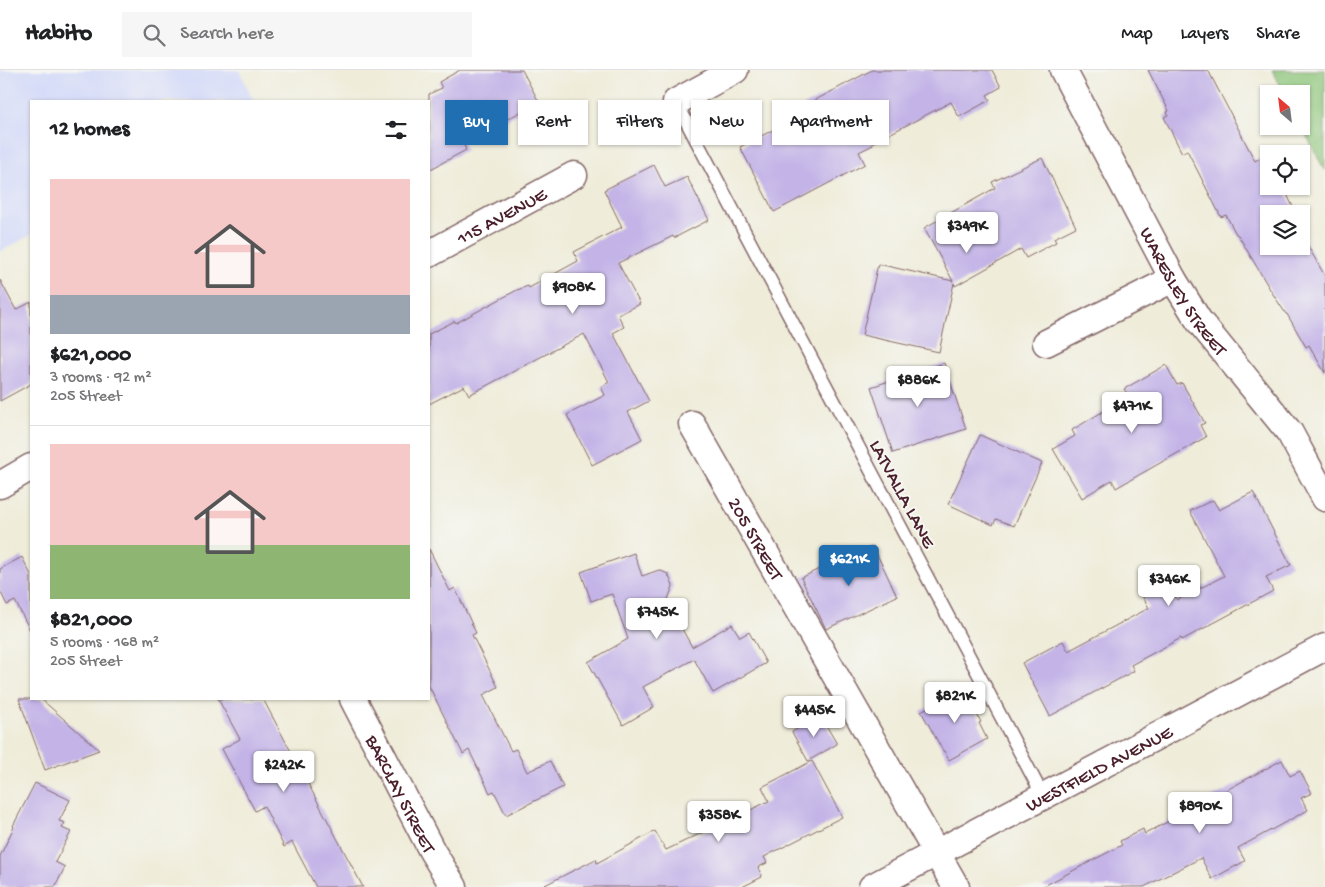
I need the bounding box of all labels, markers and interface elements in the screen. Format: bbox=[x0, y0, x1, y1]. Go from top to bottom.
search box bbox=[122, 12, 472, 57]
text: Habito bbox=[25, 20, 92, 49]
icon: search bbox=[140, 21, 168, 49]
text: Search here bbox=[180, 23, 274, 46]
text: Map bbox=[1121, 24, 1153, 45]
text: Layers bbox=[1181, 24, 1228, 45]
text: Share bbox=[1256, 24, 1300, 45]
north arrow bbox=[1260, 85, 1310, 135]
map controls bbox=[1260, 85, 1310, 255]
chip: Buy bbox=[445, 100, 508, 145]
chip: Rent bbox=[518, 100, 588, 145]
chip: Filters bbox=[598, 100, 681, 145]
chip: New bbox=[691, 100, 762, 145]
chip: Apartment bbox=[772, 100, 889, 145]
icon: filters bbox=[382, 116, 410, 144]
text: 12 homes bbox=[50, 118, 129, 143]
button: locate bbox=[1260, 145, 1310, 195]
street label: 115 AVENUE bbox=[453, 184, 553, 252]
button: layers bbox=[1260, 205, 1310, 255]
icon: home bbox=[185, 211, 275, 301]
pin: $349K bbox=[932, 212, 1002, 254]
text: $349K bbox=[947, 218, 987, 237]
street label: WARESLEY STREET bbox=[1133, 224, 1231, 362]
pin: $908K bbox=[538, 272, 608, 315]
text: $908K bbox=[552, 279, 594, 298]
text: $621,000 bbox=[50, 344, 131, 369]
pin: $886K bbox=[883, 366, 953, 408]
text: 3 rooms · 92 m² bbox=[50, 369, 152, 388]
text: $886K bbox=[897, 372, 939, 391]
text: 205 Street bbox=[50, 388, 122, 407]
pin: $471K bbox=[1097, 392, 1167, 434]
text: $471K bbox=[1113, 398, 1151, 417]
street label: LATVALLA LANE bbox=[863, 437, 940, 554]
icon: home bbox=[185, 477, 275, 567]
street label: 205 STREET bbox=[721, 494, 787, 586]
pin: $621K bbox=[814, 544, 884, 587]
text: $621K bbox=[830, 551, 868, 570]
pin: $346K bbox=[1134, 564, 1204, 607]
text: $346K bbox=[1149, 571, 1189, 590]
pin: $745K bbox=[622, 598, 692, 640]
text: $745K bbox=[637, 604, 677, 623]
text: $821,000 bbox=[50, 609, 132, 634]
text: 5 rooms · 168 m² bbox=[50, 634, 159, 653]
text: 205 Street bbox=[50, 653, 122, 672]
pin: $821K bbox=[920, 682, 990, 724]
text: $821K bbox=[935, 688, 975, 707]
pin: $445K bbox=[779, 696, 849, 738]
text: $445K bbox=[794, 702, 834, 721]
street label: WESTFIELD AVENUE bbox=[1022, 721, 1178, 819]
street label: BARCLAY STREET bbox=[358, 731, 439, 858]
pin: $242K bbox=[249, 750, 319, 793]
text: $242K bbox=[264, 757, 304, 776]
pin: $890K bbox=[1165, 792, 1235, 834]
text: $890K bbox=[1179, 798, 1221, 817]
pin: $358K bbox=[684, 800, 754, 843]
text: $358K bbox=[698, 807, 740, 826]

